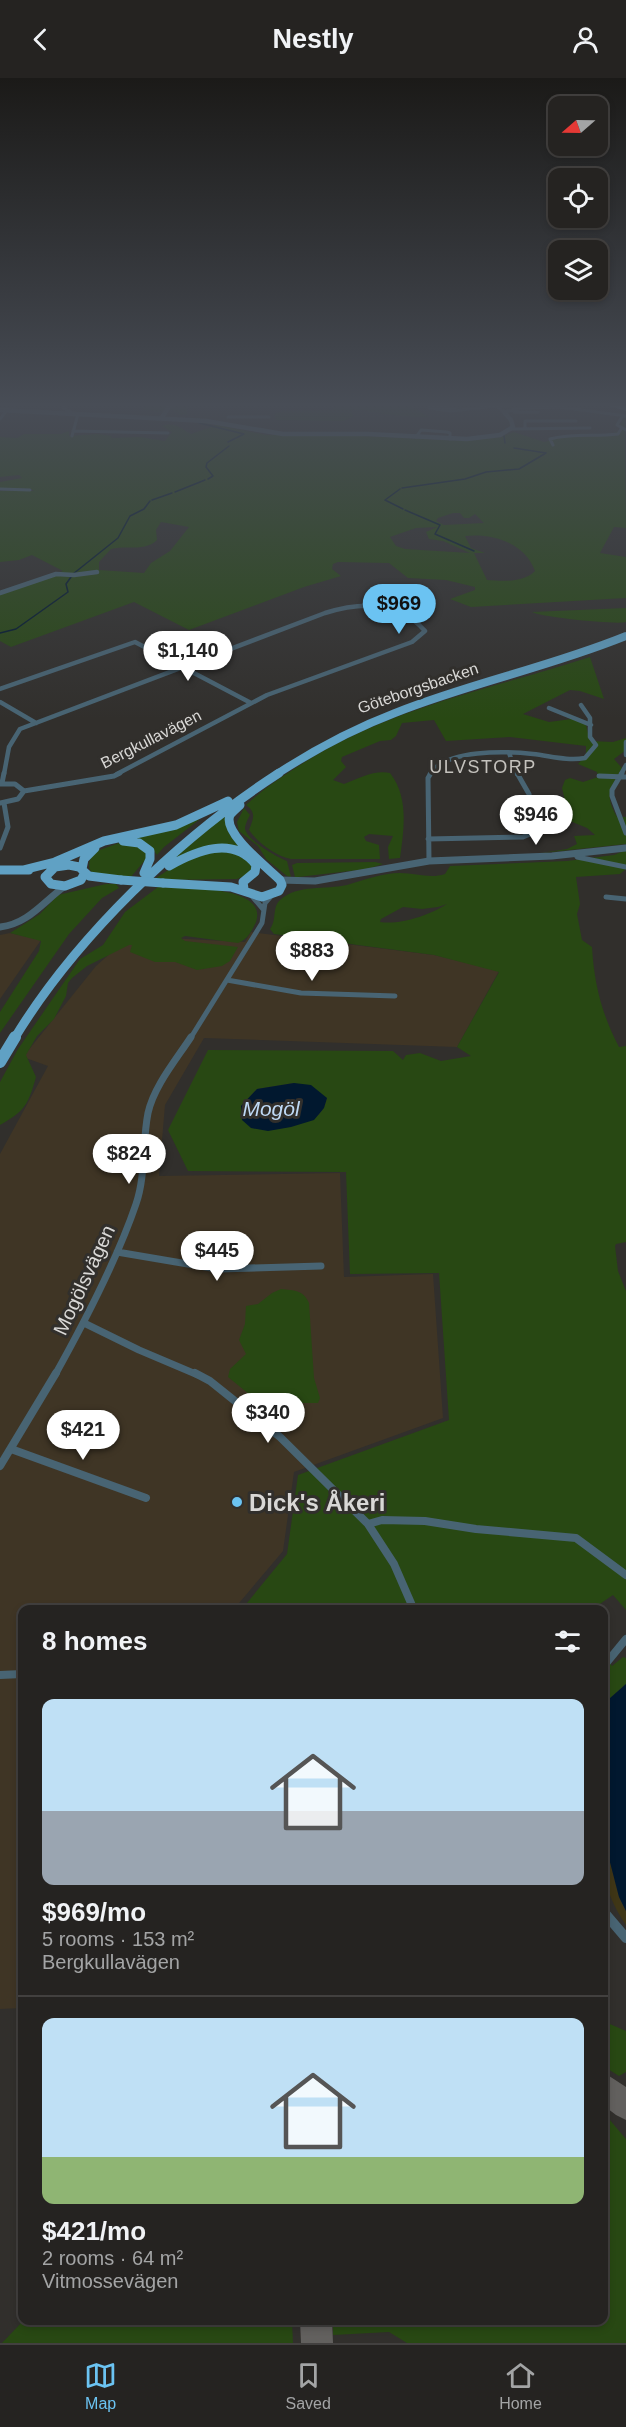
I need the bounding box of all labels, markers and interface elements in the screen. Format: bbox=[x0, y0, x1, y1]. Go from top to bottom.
icon: back bbox=[24, 23, 57, 56]
icon: person bbox=[569, 23, 602, 56]
text: Nestly bbox=[272, 24, 354, 54]
north arrow bbox=[548, 96, 608, 156]
map controls bbox=[548, 96, 608, 300]
button: locate bbox=[548, 168, 608, 228]
button: layers bbox=[548, 240, 608, 300]
pin: $969 bbox=[363, 584, 435, 635]
text: $969 bbox=[377, 592, 421, 614]
pin: $1,140 bbox=[139, 631, 237, 682]
text: $1,140 bbox=[157, 639, 219, 661]
street label: Göteborgsbacken bbox=[356, 659, 480, 717]
street label: Bergkullavägen bbox=[98, 706, 204, 772]
district label: ULVSTORP bbox=[429, 757, 537, 777]
pin: $946 bbox=[500, 795, 572, 846]
text: $946 bbox=[514, 803, 558, 825]
pin: $883 bbox=[276, 931, 348, 982]
text: $883 bbox=[290, 939, 334, 961]
water label: Mogöl bbox=[242, 1097, 301, 1120]
pin: $824 bbox=[93, 1134, 165, 1185]
text: $824 bbox=[107, 1142, 151, 1164]
street label: Mogölsvägen bbox=[49, 1221, 119, 1339]
pin: $445 bbox=[181, 1231, 253, 1282]
text: $445 bbox=[195, 1239, 239, 1261]
pin: $340 bbox=[232, 1393, 304, 1444]
text: $340 bbox=[246, 1401, 290, 1423]
pin: $421 bbox=[47, 1410, 119, 1461]
text: $421 bbox=[61, 1418, 105, 1440]
place label: Dick's Åkeri bbox=[249, 1489, 385, 1516]
marker: Dick's Åkeri bbox=[230, 1495, 244, 1509]
icon: filters bbox=[551, 1625, 584, 1658]
text: 8 homes bbox=[42, 1626, 148, 1656]
icon: home bbox=[259, 1738, 367, 1846]
text: $969/mo bbox=[42, 1897, 146, 1927]
text: 5 rooms · 153 m² bbox=[42, 1928, 194, 1950]
text: Bergkullavägen bbox=[42, 1951, 180, 1973]
icon: home bbox=[259, 2057, 367, 2165]
text: $421/mo bbox=[42, 2216, 146, 2246]
text: 2 rooms · 64 m² bbox=[42, 2247, 183, 2269]
text: Vitmossevägen bbox=[42, 2270, 178, 2292]
tab: Map bbox=[84, 2359, 117, 2413]
tab: Saved bbox=[285, 2359, 331, 2413]
tab: Home bbox=[499, 2359, 542, 2413]

